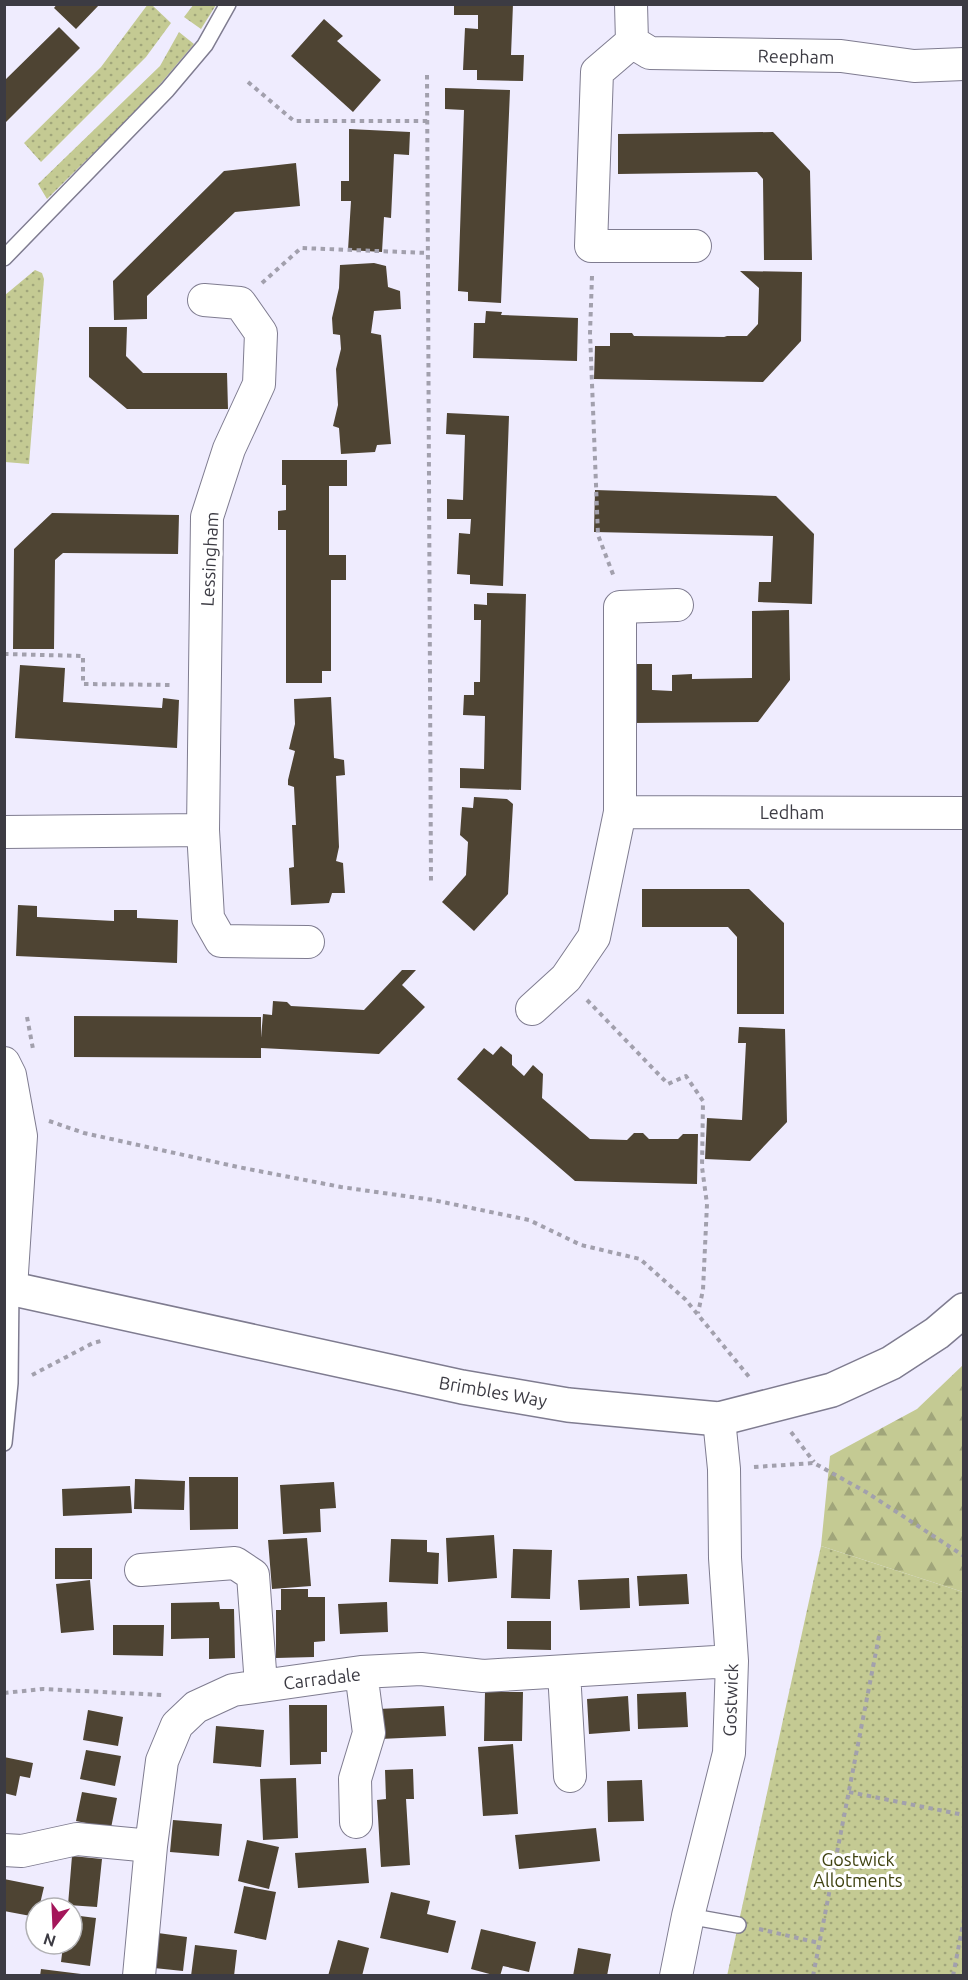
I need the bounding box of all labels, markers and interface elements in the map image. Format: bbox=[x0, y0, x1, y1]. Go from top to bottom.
street label: Reepham bbox=[758, 45, 834, 67]
street label: Lessingham bbox=[197, 511, 221, 607]
street label: Ledham bbox=[760, 802, 824, 822]
street label: Brimbles Way bbox=[437, 1372, 549, 1410]
street label: Carradale bbox=[282, 1663, 362, 1693]
street label: Gostwick bbox=[719, 1663, 741, 1737]
park label: Gostwick Allotments bbox=[813, 1849, 903, 1890]
north arrow bbox=[24, 1896, 84, 1956]
text: N bbox=[41, 1930, 58, 1951]

